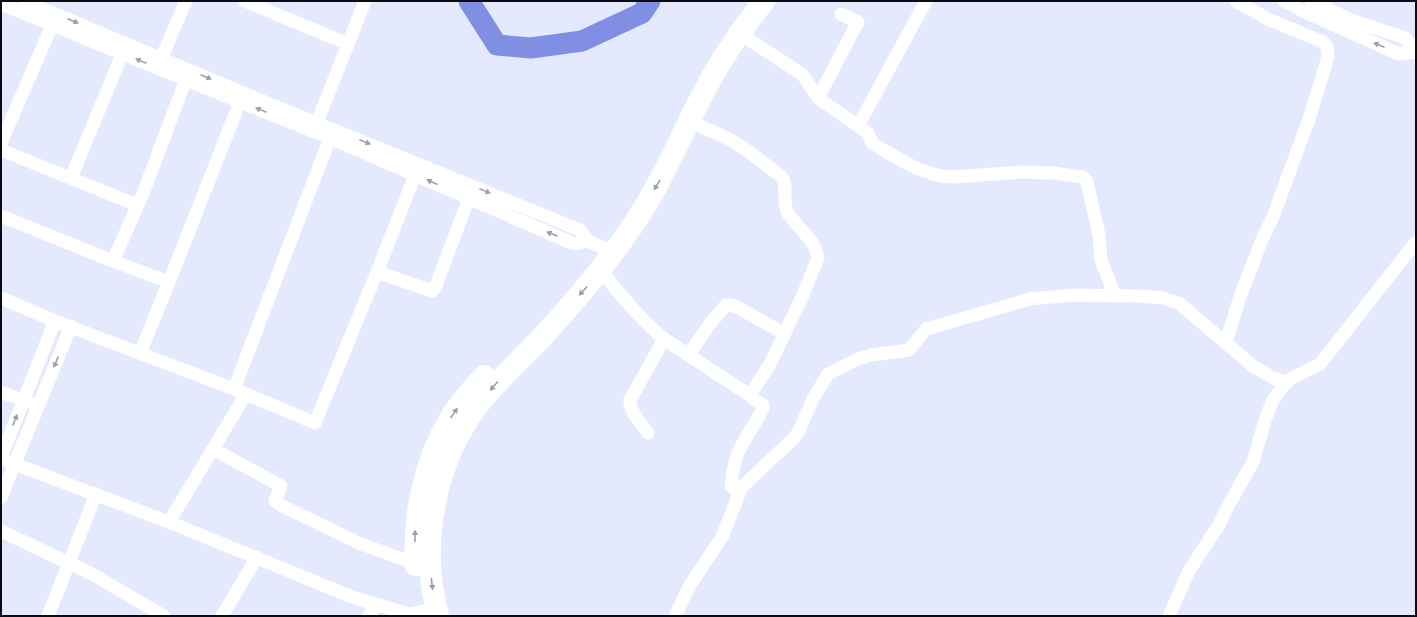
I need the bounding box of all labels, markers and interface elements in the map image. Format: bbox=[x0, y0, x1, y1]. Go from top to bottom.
one-way arrow bbox=[67, 19, 79, 25]
one-way arrow bbox=[1372, 42, 1384, 48]
one-way arrow bbox=[134, 57, 146, 63]
one-way arrow bbox=[200, 74, 211, 80]
one-way arrow bbox=[254, 107, 266, 113]
one-way arrow bbox=[359, 140, 371, 146]
one-way arrow bbox=[427, 179, 438, 185]
one-way arrow bbox=[654, 179, 661, 191]
one-way arrow bbox=[480, 188, 491, 194]
one-way arrow bbox=[546, 231, 557, 237]
one-way arrow bbox=[579, 286, 588, 296]
one-way arrow bbox=[53, 357, 59, 368]
one-way arrow bbox=[490, 381, 499, 391]
one-way arrow bbox=[450, 408, 458, 418]
one-way arrow bbox=[13, 414, 19, 426]
one-way arrow bbox=[412, 529, 418, 542]
one-way arrow bbox=[429, 578, 435, 590]

